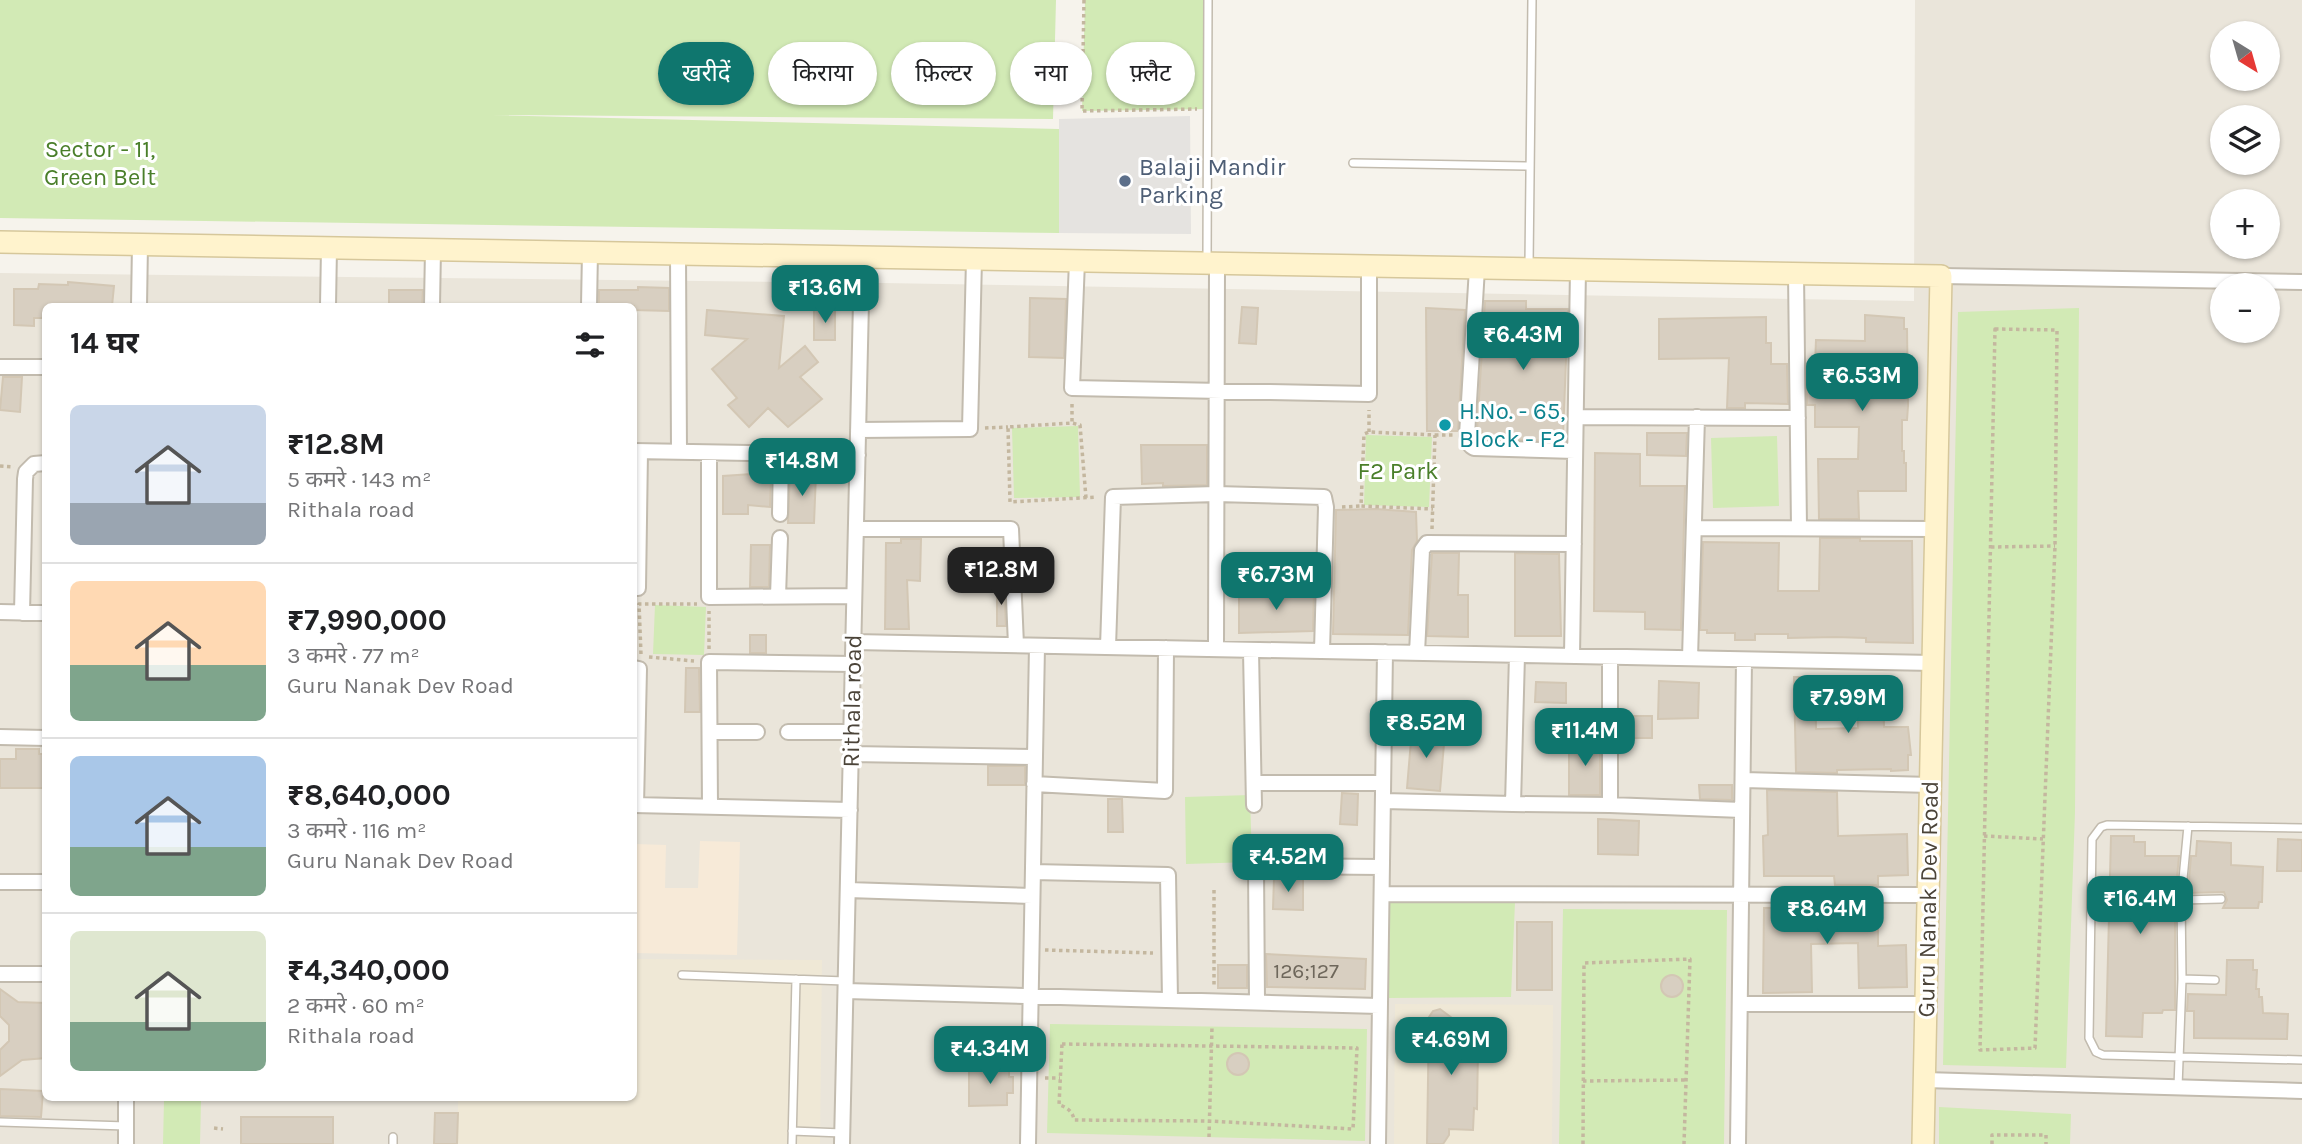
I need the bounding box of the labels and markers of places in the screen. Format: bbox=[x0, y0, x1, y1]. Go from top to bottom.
place label: Balaji Mandir Parking bbox=[1139, 153, 1286, 209]
marker: Balaji Mandir Parking bbox=[1117, 173, 1133, 189]
pin: ₹13.6M bbox=[768, 266, 882, 325]
pin: ₹6.43M bbox=[1466, 312, 1580, 372]
pin: ₹6.53M bbox=[1805, 354, 1919, 413]
place label: H.No. - 65, Block - F2 bbox=[1459, 397, 1566, 453]
marker: H.No. - 65, Block - F2 bbox=[1437, 417, 1453, 433]
pin: ₹14.8M bbox=[745, 438, 859, 498]
pin: ₹12.8M bbox=[944, 548, 1058, 607]
pin: ₹6.73M bbox=[1219, 552, 1333, 612]
pin: ₹7.99M bbox=[1791, 676, 1905, 735]
pin: ₹8.52M bbox=[1369, 700, 1483, 760]
pin: ₹11.4M bbox=[1528, 708, 1642, 768]
pin: ₹4.52M bbox=[1231, 834, 1345, 894]
pin: ₹16.4M bbox=[2083, 876, 2197, 936]
pin: ₹8.64M bbox=[1770, 886, 1884, 946]
pin: ₹4.69M bbox=[1394, 1018, 1508, 1077]
pin: ₹4.34M bbox=[933, 1026, 1047, 1086]

